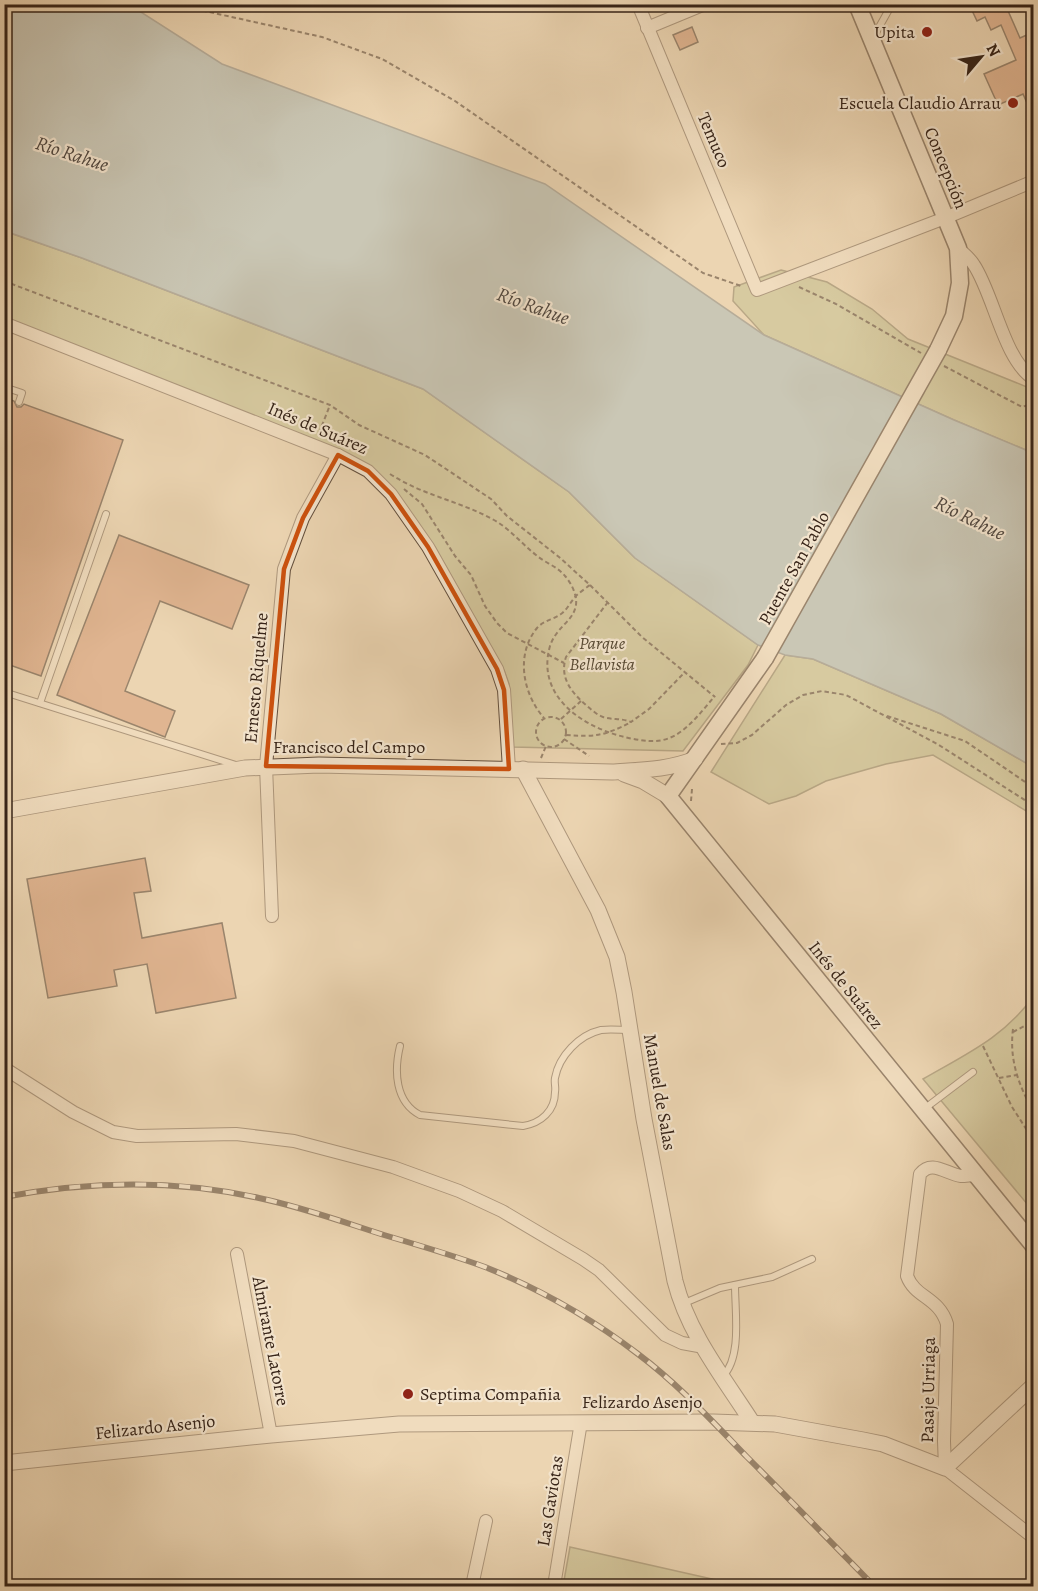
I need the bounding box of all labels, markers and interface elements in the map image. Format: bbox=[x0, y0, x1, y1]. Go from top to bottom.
place label: Upita bbox=[874, 20, 916, 44]
marker: Upita bbox=[920, 25, 934, 39]
north arrow bbox=[951, 27, 1011, 87]
text: N bbox=[981, 40, 1006, 61]
place label: Escuela Claudio Arrau bbox=[838, 91, 1001, 115]
marker: Escuela Claudio Arrau bbox=[1006, 96, 1020, 110]
street label: Temuco bbox=[692, 109, 736, 171]
street label: Concepción bbox=[919, 124, 973, 213]
water label: Río Rahue bbox=[32, 130, 112, 178]
water label: Río Rahue bbox=[493, 280, 573, 332]
street label: Inés de Suárez bbox=[264, 396, 372, 460]
water label: Río Rahue bbox=[930, 489, 1010, 547]
street label: Puente San Pablo bbox=[753, 507, 835, 629]
street label: Ernesto Riquelme bbox=[238, 612, 274, 744]
park label: Parque Bellavista bbox=[569, 631, 635, 676]
street label: Francisco del Campo bbox=[273, 735, 425, 759]
street label: Inés de Suárez bbox=[803, 936, 889, 1034]
street label: Manuel de Salas bbox=[638, 1032, 682, 1152]
street label: Almirante Latorre bbox=[247, 1273, 295, 1408]
street label: Pasaje Urriaga bbox=[915, 1336, 941, 1443]
place label: Septima Compañia bbox=[420, 1382, 562, 1406]
marker: Septima Compañia bbox=[401, 1387, 415, 1401]
street label: Felizardo Asenjo bbox=[582, 1390, 702, 1414]
street label: Felizardo Asenjo bbox=[94, 1409, 216, 1445]
street label: Las Gaviotas bbox=[531, 1454, 569, 1548]

